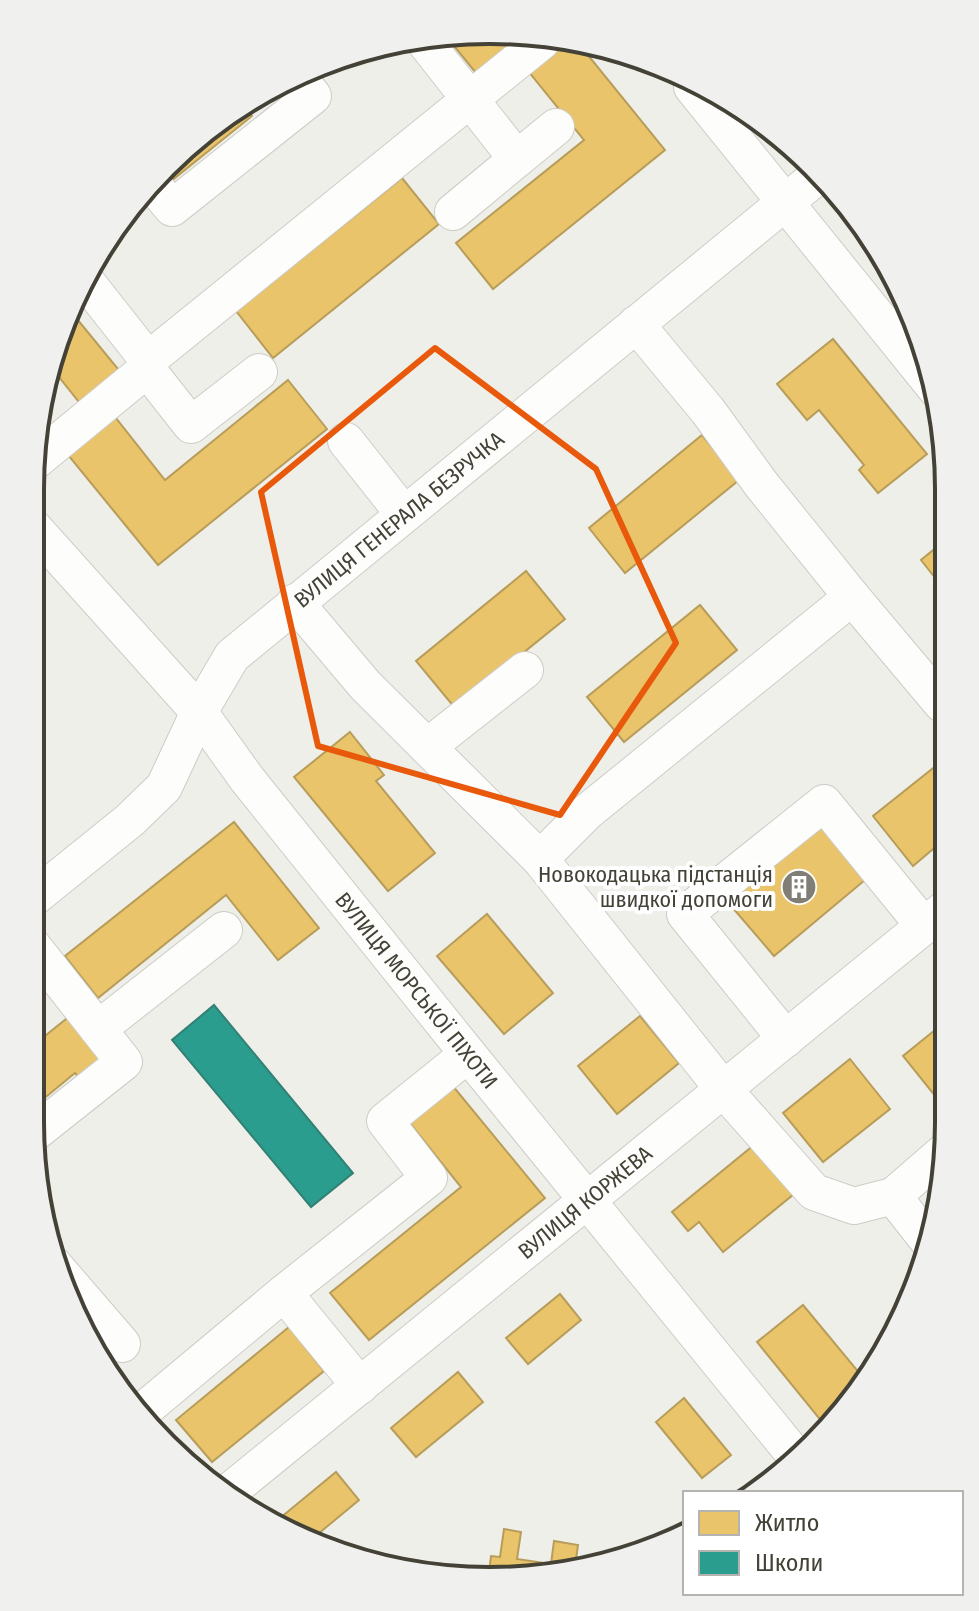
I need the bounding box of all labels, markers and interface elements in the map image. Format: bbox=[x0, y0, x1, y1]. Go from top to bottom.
street label: ВУЛИЦЯ ГЕНЕРАЛА БЕЗРУЧКА bbox=[288, 425, 509, 613]
place label: Новокодацька підстанція швидкої допомоги bbox=[538, 861, 773, 913]
building icon: Новокодацька підстанція швидкої допомоги bbox=[780, 868, 818, 906]
street label: ВУЛИЦЯ МОРСЬКОЇ ПІХОТИ bbox=[330, 887, 504, 1094]
street label: ВУЛИЦЯ КОРЖЕВА bbox=[512, 1139, 658, 1265]
legend bbox=[683, 1491, 963, 1595]
text: Житло bbox=[755, 1509, 819, 1537]
text: Школи bbox=[755, 1549, 823, 1577]

